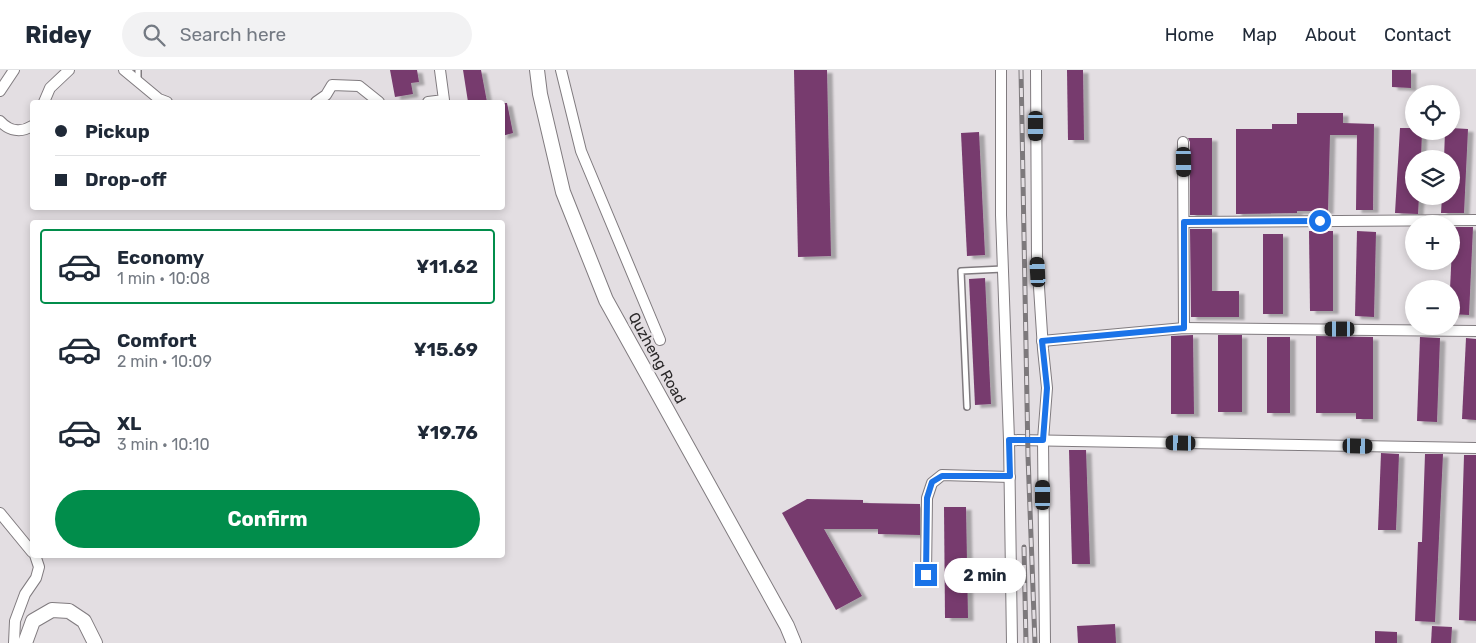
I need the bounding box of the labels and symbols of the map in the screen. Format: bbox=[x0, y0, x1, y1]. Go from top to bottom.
car bbox=[1028, 111, 1043, 141]
car bbox=[1176, 147, 1191, 177]
route start bbox=[1309, 210, 1331, 232]
car bbox=[1029, 257, 1046, 287]
street label: Quzheng Road bbox=[624, 309, 690, 407]
car bbox=[1325, 322, 1355, 337]
car bbox=[1165, 435, 1196, 451]
car bbox=[1342, 438, 1373, 454]
car bbox=[1035, 480, 1050, 510]
callout: 2 min bbox=[944, 558, 1026, 592]
route end bbox=[915, 564, 937, 586]

